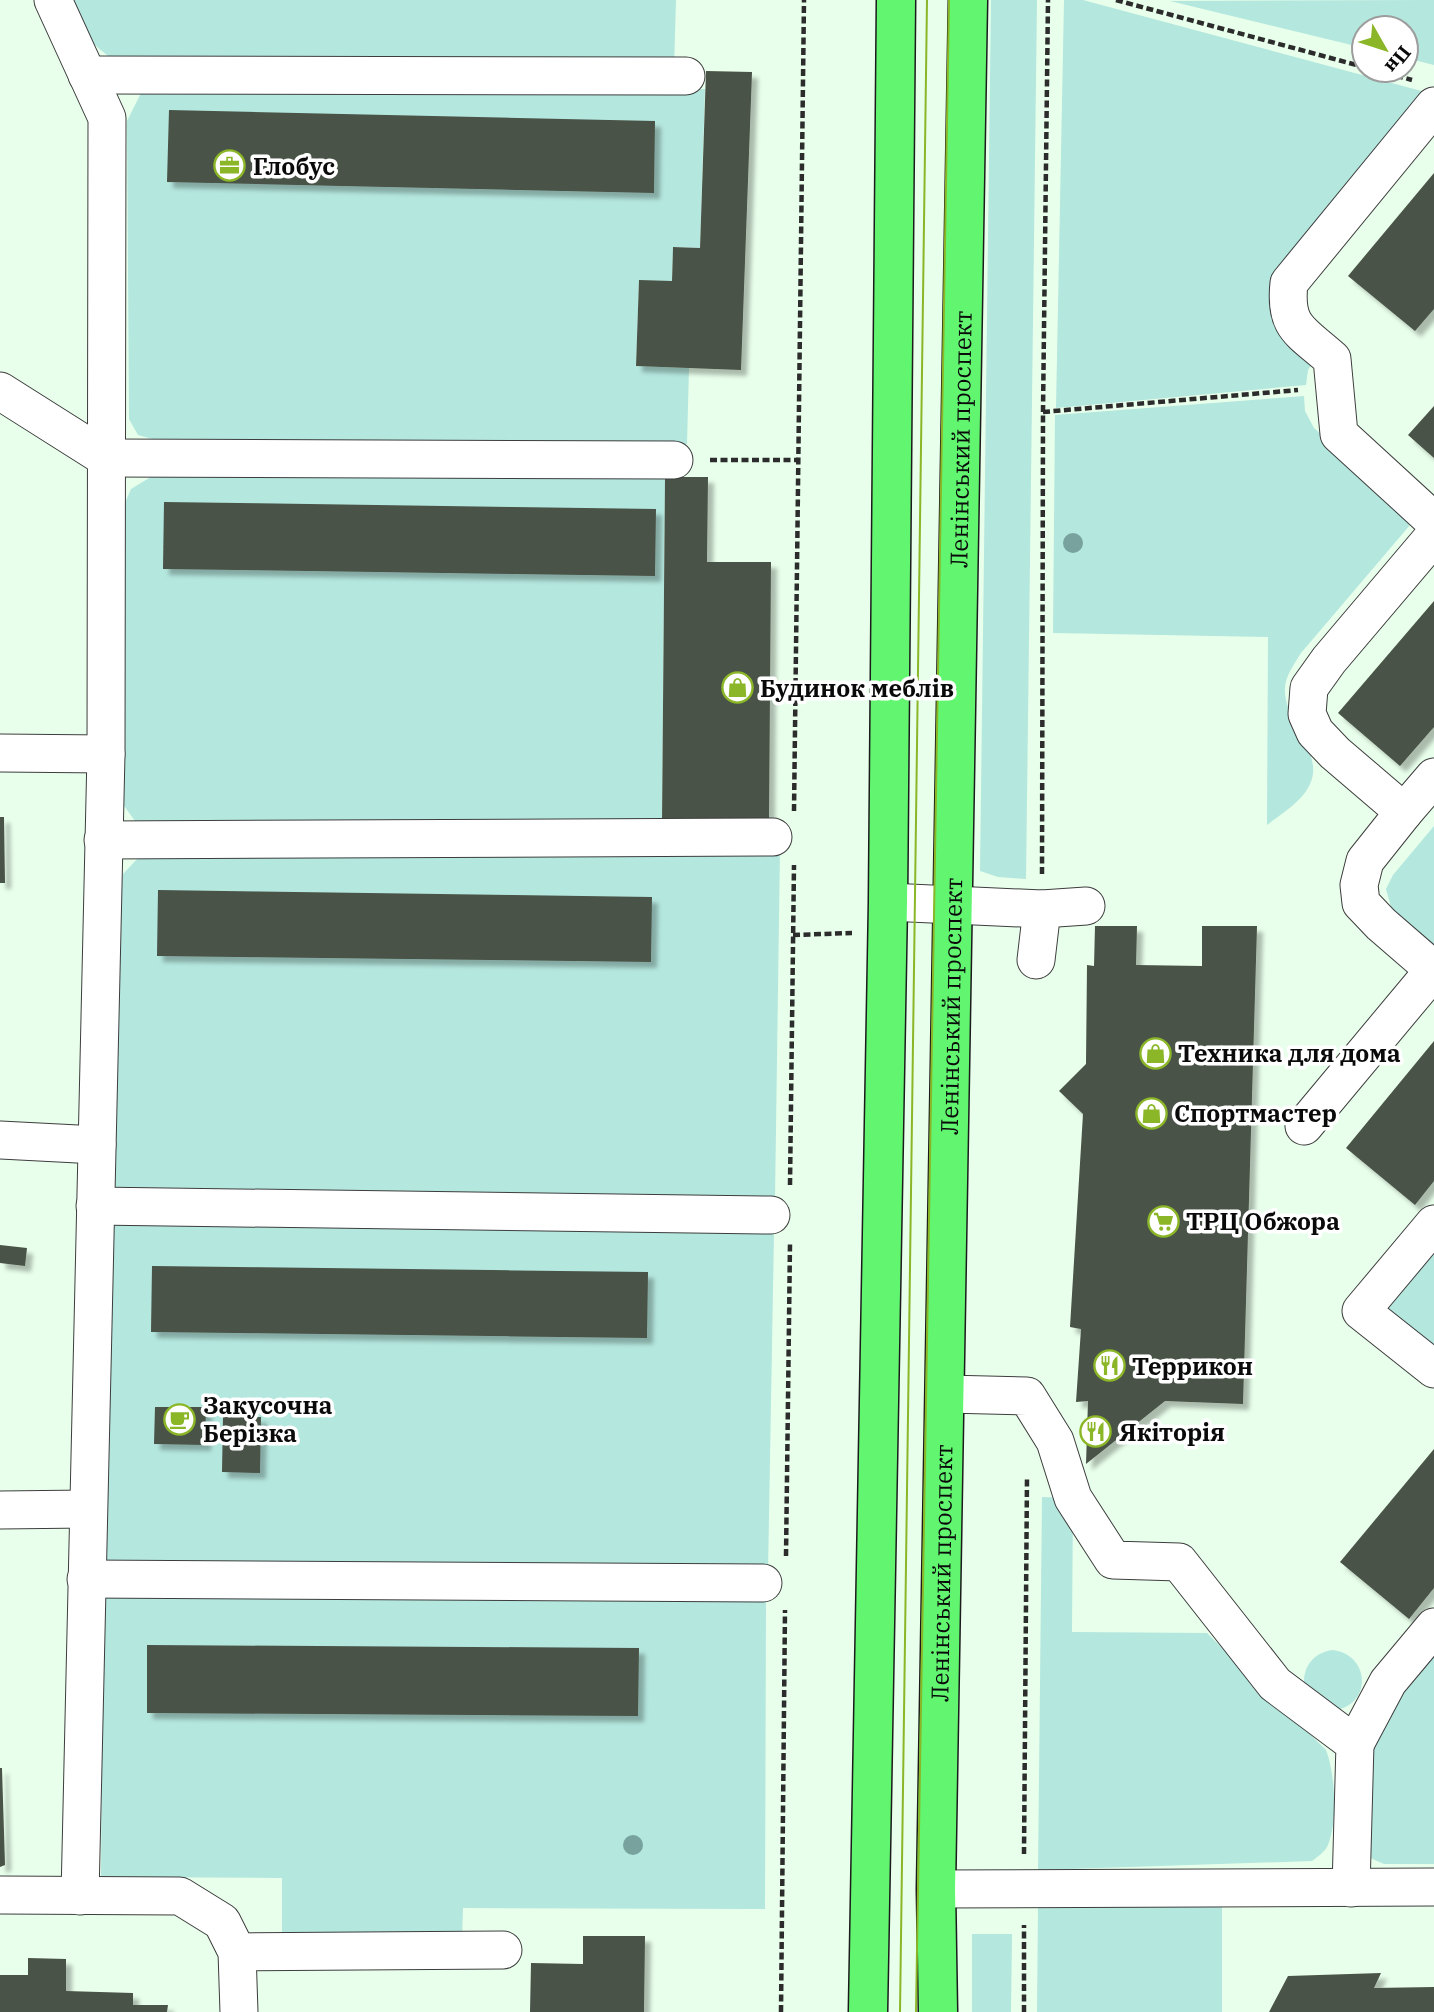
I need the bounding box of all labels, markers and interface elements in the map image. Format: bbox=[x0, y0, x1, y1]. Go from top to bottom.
north arrow bbox=[1350, 14, 1420, 84]
text: Пн bbox=[1380, 41, 1416, 78]
office icon: Глобус bbox=[213, 149, 247, 183]
place label: Глобус bbox=[253, 150, 335, 182]
street label: Ленінський проспект bbox=[942, 310, 979, 568]
shop icon: Будинок меблів bbox=[720, 671, 754, 705]
place label: Будинок меблів bbox=[760, 672, 954, 704]
street label: Ленінський проспект bbox=[933, 877, 969, 1135]
shop icon: Техника для дома bbox=[1138, 1036, 1172, 1070]
place label: Техника для дома bbox=[1178, 1037, 1401, 1069]
shop icon: Спортмастер bbox=[1134, 1096, 1168, 1130]
place label: Спортмастер bbox=[1174, 1097, 1337, 1129]
supermarket icon: ТРЦ Обжора bbox=[1146, 1204, 1180, 1238]
place label: ТРЦ Обжора bbox=[1186, 1205, 1340, 1237]
restaurant icon: Террикон bbox=[1092, 1349, 1126, 1383]
place label: Террикон bbox=[1132, 1350, 1253, 1382]
place label: Закусочна Берізка bbox=[203, 1389, 333, 1449]
cafe icon: Закусочна Берізка bbox=[163, 1402, 197, 1436]
restaurant icon: Якіторія bbox=[1079, 1415, 1113, 1449]
place label: Якіторія bbox=[1119, 1416, 1225, 1448]
street label: Ленінський проспект bbox=[923, 1444, 960, 1702]

